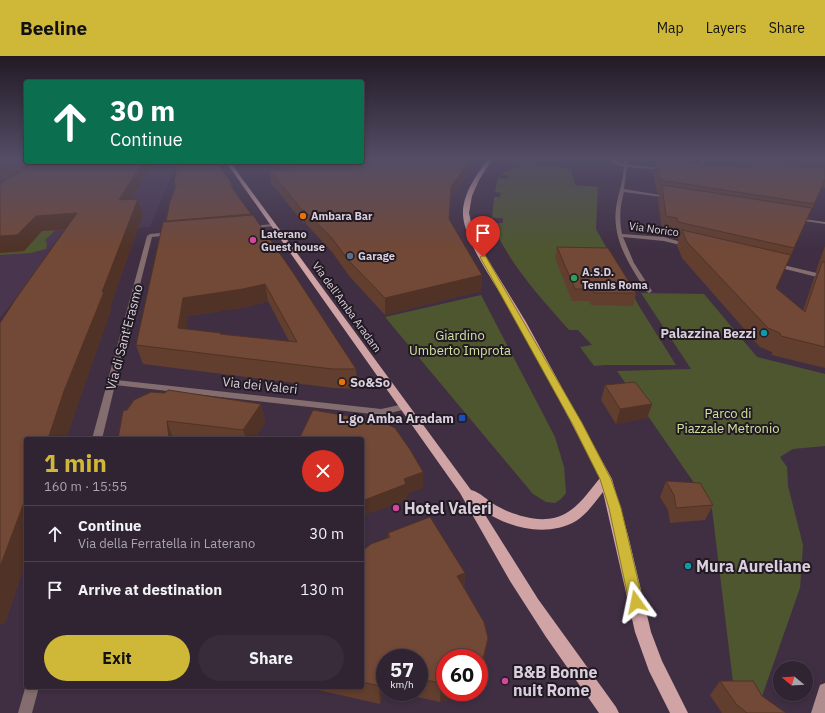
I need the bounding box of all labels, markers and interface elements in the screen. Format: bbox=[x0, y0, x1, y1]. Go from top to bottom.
text: Beeline bbox=[20, 16, 87, 40]
text: Map bbox=[657, 19, 684, 37]
text: Layers bbox=[706, 19, 747, 37]
text: Share bbox=[769, 19, 805, 37]
text: 30 m bbox=[110, 92, 175, 129]
icon: ahead bbox=[44, 96, 96, 148]
text: Continue bbox=[110, 128, 183, 151]
place label: Ambara Bar bbox=[311, 209, 373, 223]
marker: Ambara Bar bbox=[298, 211, 308, 221]
pin bbox=[466, 216, 500, 257]
street label: Via Norico bbox=[628, 219, 680, 239]
icon: arrive bbox=[472, 222, 494, 244]
place label: Laterano Guest house bbox=[261, 227, 325, 254]
marker: Laterano Guest house bbox=[248, 235, 258, 245]
place label: Garage bbox=[358, 249, 395, 263]
marker: Garage bbox=[345, 251, 355, 261]
street label: Via dell'Amba Aradam bbox=[309, 259, 385, 355]
place label: A.S.D. Tennis Roma bbox=[582, 265, 648, 292]
marker: A.S.D. Tennis Roma bbox=[569, 273, 579, 283]
street label: Via di Sant'Erasmo bbox=[102, 282, 147, 392]
place label: Palazzina Bezzi bbox=[660, 325, 756, 342]
park label: Giardino Umberto Improta bbox=[409, 327, 511, 359]
marker: Palazzina Bezzi bbox=[759, 328, 769, 338]
street label: Via dei Valeri bbox=[222, 373, 298, 398]
place label: So&So bbox=[350, 374, 390, 391]
marker: So&So bbox=[337, 377, 347, 387]
park label: Parco di Piazzale Metronio bbox=[677, 405, 779, 437]
place label: L.go Amba Aradam bbox=[338, 410, 454, 427]
marker: L.go Amba Aradam bbox=[457, 413, 467, 423]
text: 1 min bbox=[44, 447, 107, 479]
button: close bbox=[302, 450, 344, 492]
text: 160 m · 15:55 bbox=[44, 478, 127, 495]
place label: Hotel Valeri bbox=[404, 498, 492, 518]
marker: Hotel Valeri bbox=[391, 503, 401, 513]
text: Continue bbox=[78, 516, 142, 535]
icon: ahead bbox=[44, 523, 66, 545]
text: 30 m bbox=[309, 524, 344, 543]
text: Via della Ferratella in Laterano bbox=[78, 535, 255, 552]
place label: Mura Aureliane bbox=[696, 556, 811, 576]
marker: Mura Aureliane bbox=[683, 561, 693, 571]
icon: arrive bbox=[44, 579, 66, 601]
text: Arrive at destination bbox=[78, 580, 222, 599]
text: 130 m bbox=[300, 580, 344, 599]
position arrow bbox=[615, 581, 657, 623]
button: Exit bbox=[44, 635, 190, 681]
button: Share bbox=[198, 635, 344, 681]
speed limit sign: 60 bbox=[436, 649, 488, 701]
text: 57 bbox=[390, 656, 414, 683]
north arrow bbox=[773, 661, 813, 701]
map controls bbox=[773, 661, 813, 701]
place label: B&B Bonne nuit Rome bbox=[513, 662, 597, 700]
marker: B&B Bonne nuit Rome bbox=[500, 676, 510, 686]
text: km/h bbox=[390, 678, 414, 691]

